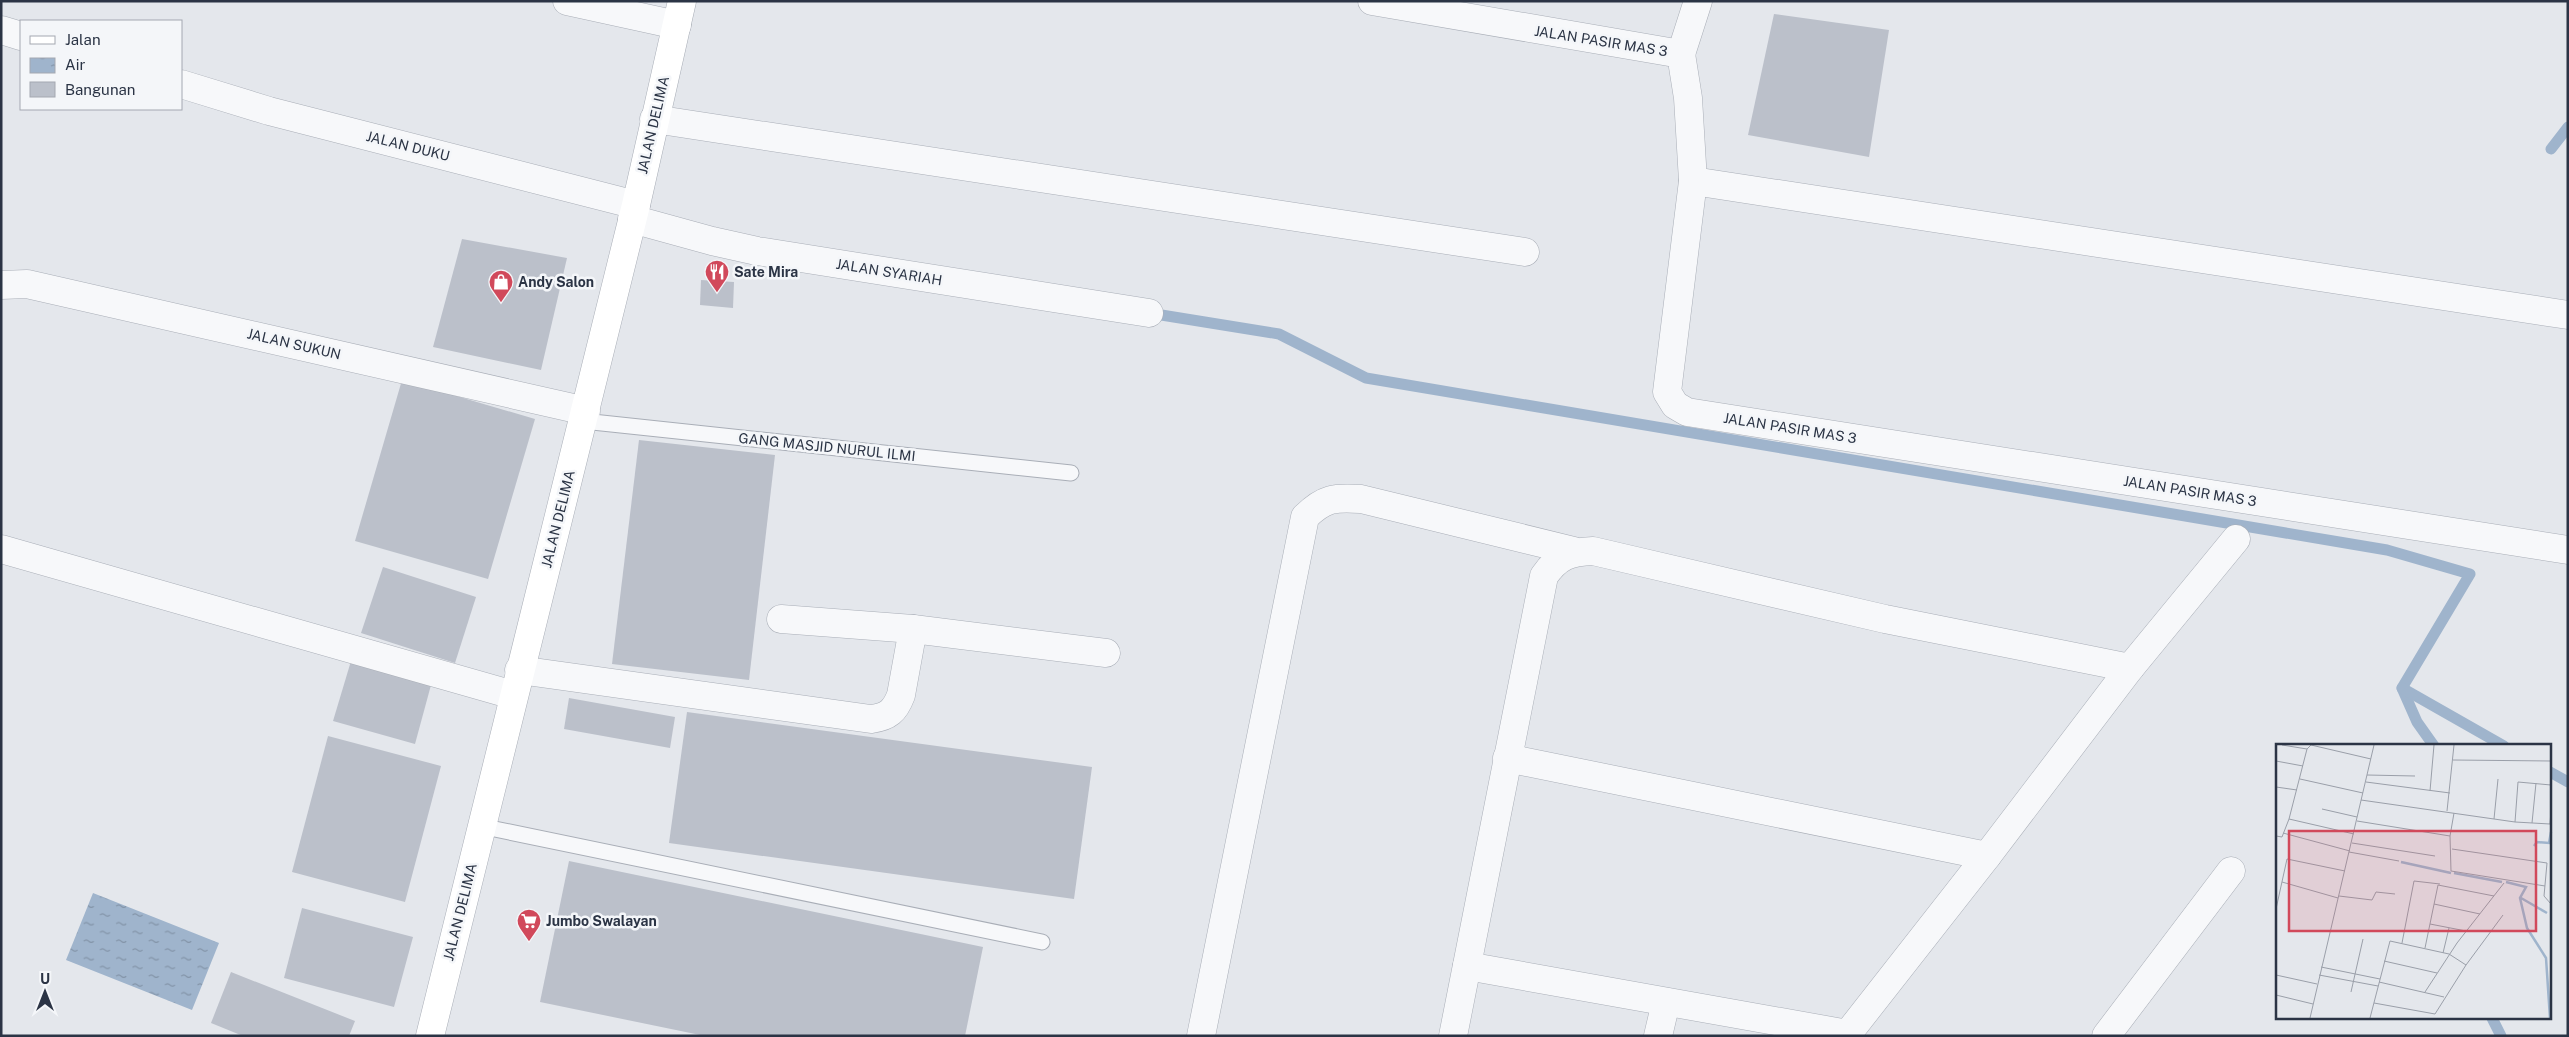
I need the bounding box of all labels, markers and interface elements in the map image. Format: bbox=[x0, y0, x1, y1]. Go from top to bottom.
legend bbox=[20, 20, 182, 110]
street label: JALAN PASIR MAS 3 bbox=[1533, 23, 1669, 59]
text: Jalan bbox=[65, 31, 101, 48]
text: Air bbox=[65, 56, 85, 73]
street label: JALAN DELIMA bbox=[634, 74, 672, 175]
text: Bangunan bbox=[65, 81, 136, 98]
street label: JALAN DUKU bbox=[364, 128, 452, 164]
street label: JALAN SYARIAH bbox=[835, 256, 943, 288]
restaurant icon: Sate Mira bbox=[704, 259, 730, 293]
place label: Sate Mira bbox=[734, 264, 798, 280]
shop icon: Andy Salon bbox=[488, 269, 514, 303]
place label: Andy Salon bbox=[518, 274, 594, 290]
street label: JALAN SUKUN bbox=[245, 325, 343, 363]
street label: JALAN PASIR MAS 3 bbox=[1722, 410, 1858, 446]
street label: GANG MASJID NURUL ILMI bbox=[738, 430, 916, 464]
street label: JALAN DELIMA bbox=[538, 469, 578, 569]
street label: JALAN PASIR MAS 3 bbox=[2122, 473, 2258, 509]
inset map bbox=[2276, 744, 2552, 1020]
street label: JALAN DELIMA bbox=[440, 862, 480, 962]
supermarket icon: Jumbo Swalayan bbox=[516, 908, 542, 942]
place label: Jumbo Swalayan bbox=[546, 913, 657, 929]
north arrow bbox=[20, 967, 70, 1017]
text: U bbox=[40, 971, 50, 987]

